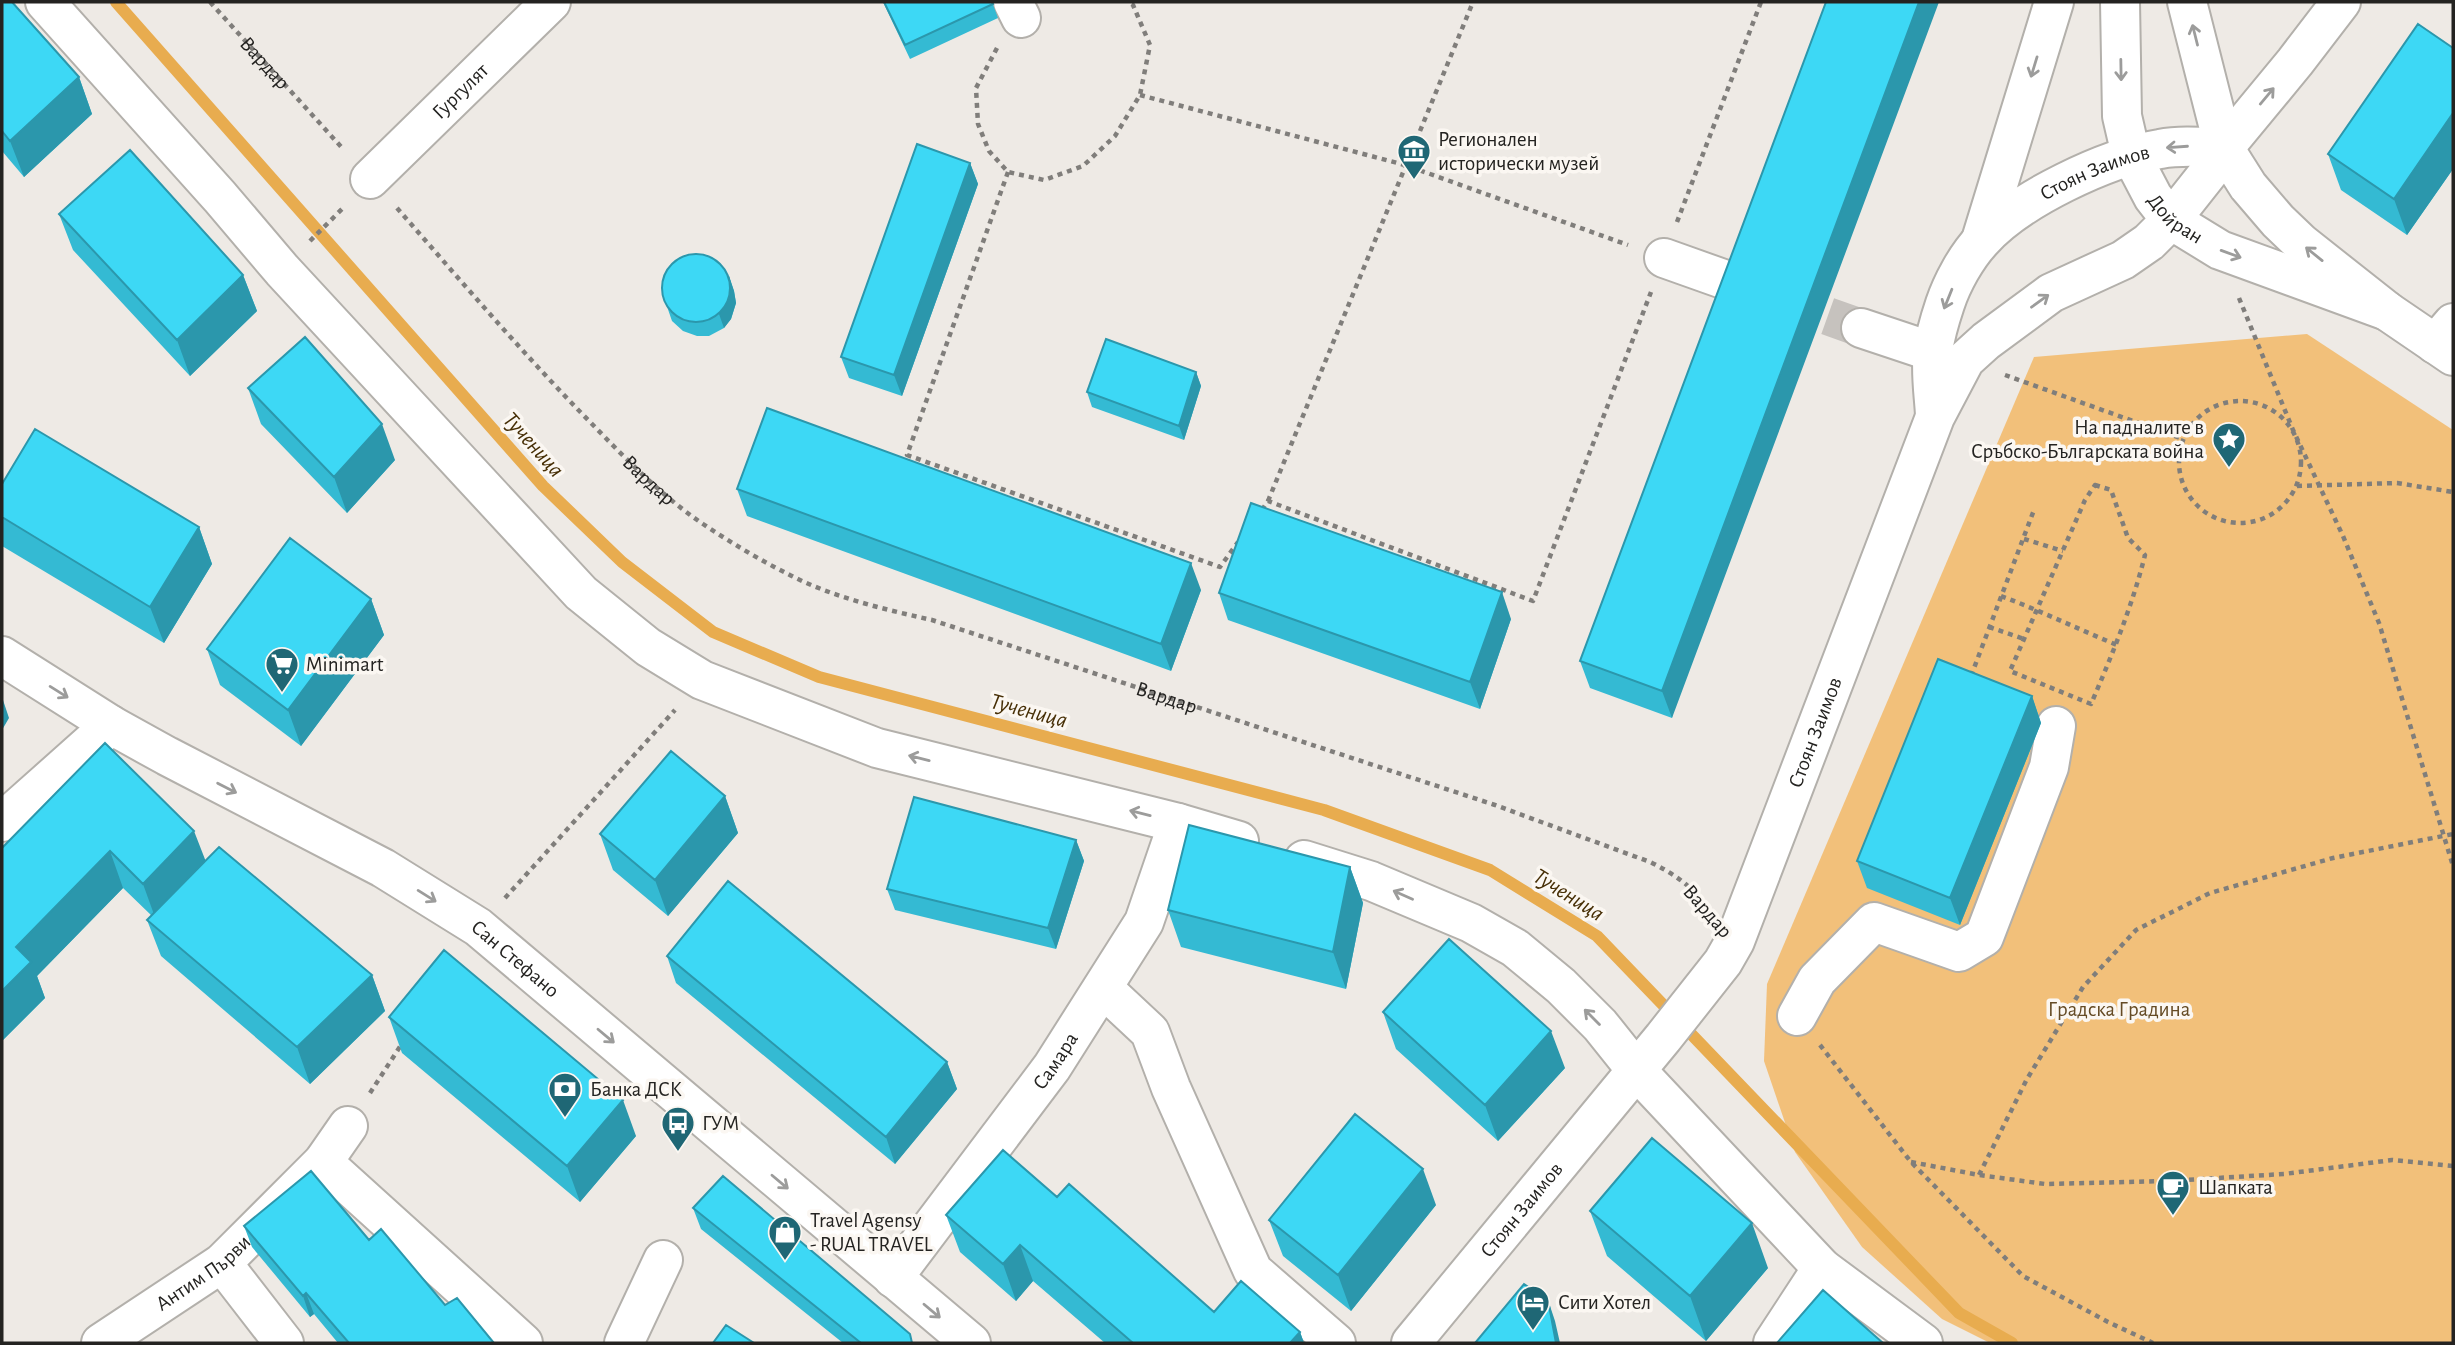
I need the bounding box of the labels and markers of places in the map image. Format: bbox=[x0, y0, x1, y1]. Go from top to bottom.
place label: Регионален исторически музей bbox=[1438, 129, 1599, 174]
museum icon: Регионален исторически музей bbox=[1395, 132, 1433, 181]
place label: На падналите в Сръбско-Българската война bbox=[1971, 417, 2204, 462]
place icon: На падналите в Сръбско-Българската война bbox=[2210, 420, 2248, 469]
supermarket icon: Minimart bbox=[263, 645, 301, 694]
place label: Minimart bbox=[306, 654, 384, 675]
bank icon: Банка ДСК bbox=[546, 1070, 584, 1119]
place label: Банка ДСК bbox=[590, 1079, 682, 1100]
bus stop icon: ГУМ bbox=[659, 1104, 697, 1153]
place label: ГУМ bbox=[702, 1113, 740, 1134]
cafe icon: Шапката bbox=[2154, 1168, 2192, 1217]
place label: Шапката bbox=[2198, 1177, 2273, 1198]
place label: Travel Agensy - RUAL TRAVEL bbox=[810, 1210, 933, 1255]
shop icon: Travel Agensy - RUAL TRAVEL bbox=[766, 1213, 804, 1262]
hotel icon: Сити Хотел bbox=[1514, 1283, 1552, 1332]
place label: Сити Хотел bbox=[1558, 1292, 1651, 1313]

